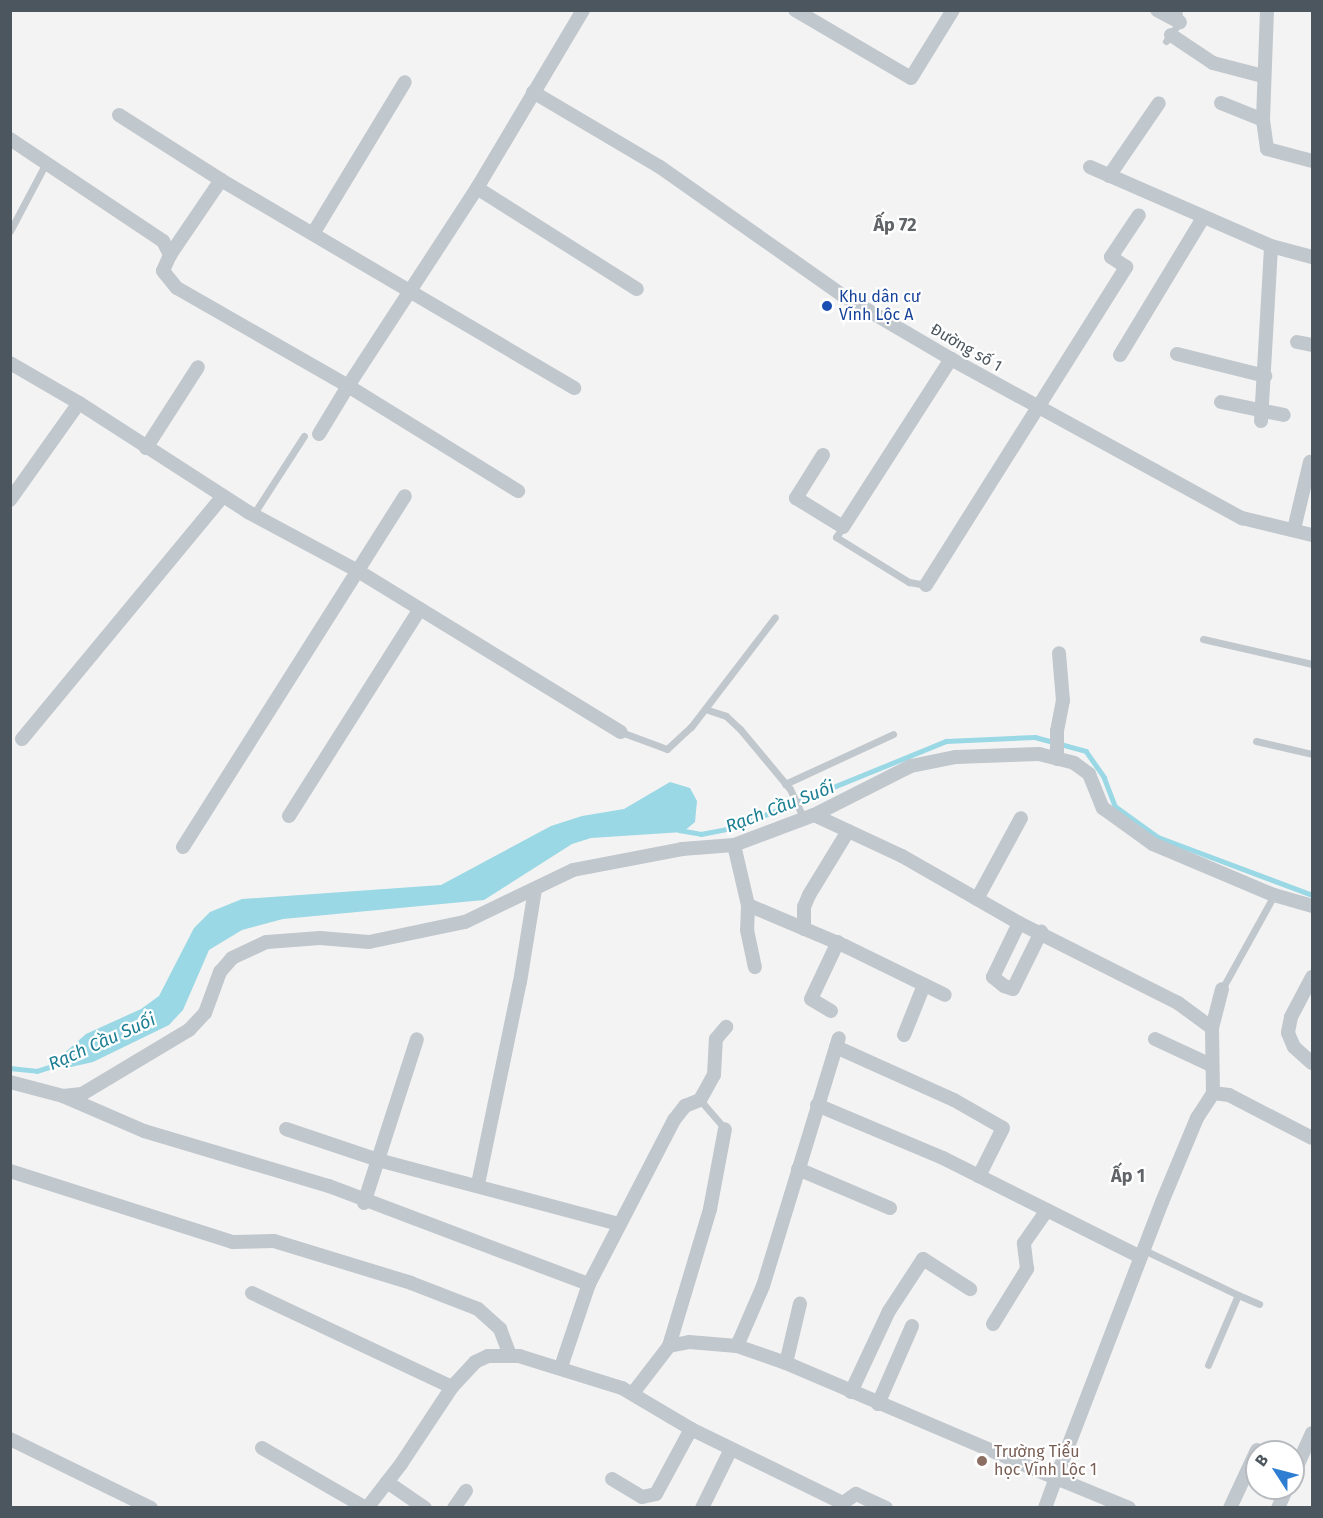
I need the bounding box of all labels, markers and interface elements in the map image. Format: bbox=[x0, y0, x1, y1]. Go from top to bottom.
district label: Ấp 72 bbox=[873, 214, 917, 236]
place label: Khu dân cư Vĩnh Lộc A bbox=[839, 287, 920, 325]
marker: Khu dân cư Vĩnh Lộc A bbox=[820, 299, 834, 313]
street label: Đường số 1 bbox=[927, 320, 1005, 376]
water label: Rạch Cầu Suối bbox=[723, 776, 837, 838]
water label: Rạch Cầu Suối bbox=[45, 1009, 159, 1075]
district label: Ấp 1 bbox=[1111, 1165, 1145, 1187]
north arrow bbox=[1245, 1440, 1305, 1500]
place label: Trường Tiểu học Vĩnh Lộc 1 bbox=[994, 1442, 1097, 1480]
text: B bbox=[1251, 1451, 1272, 1470]
marker: Trường Tiểu học Vĩnh Lộc 1 bbox=[975, 1454, 989, 1468]

